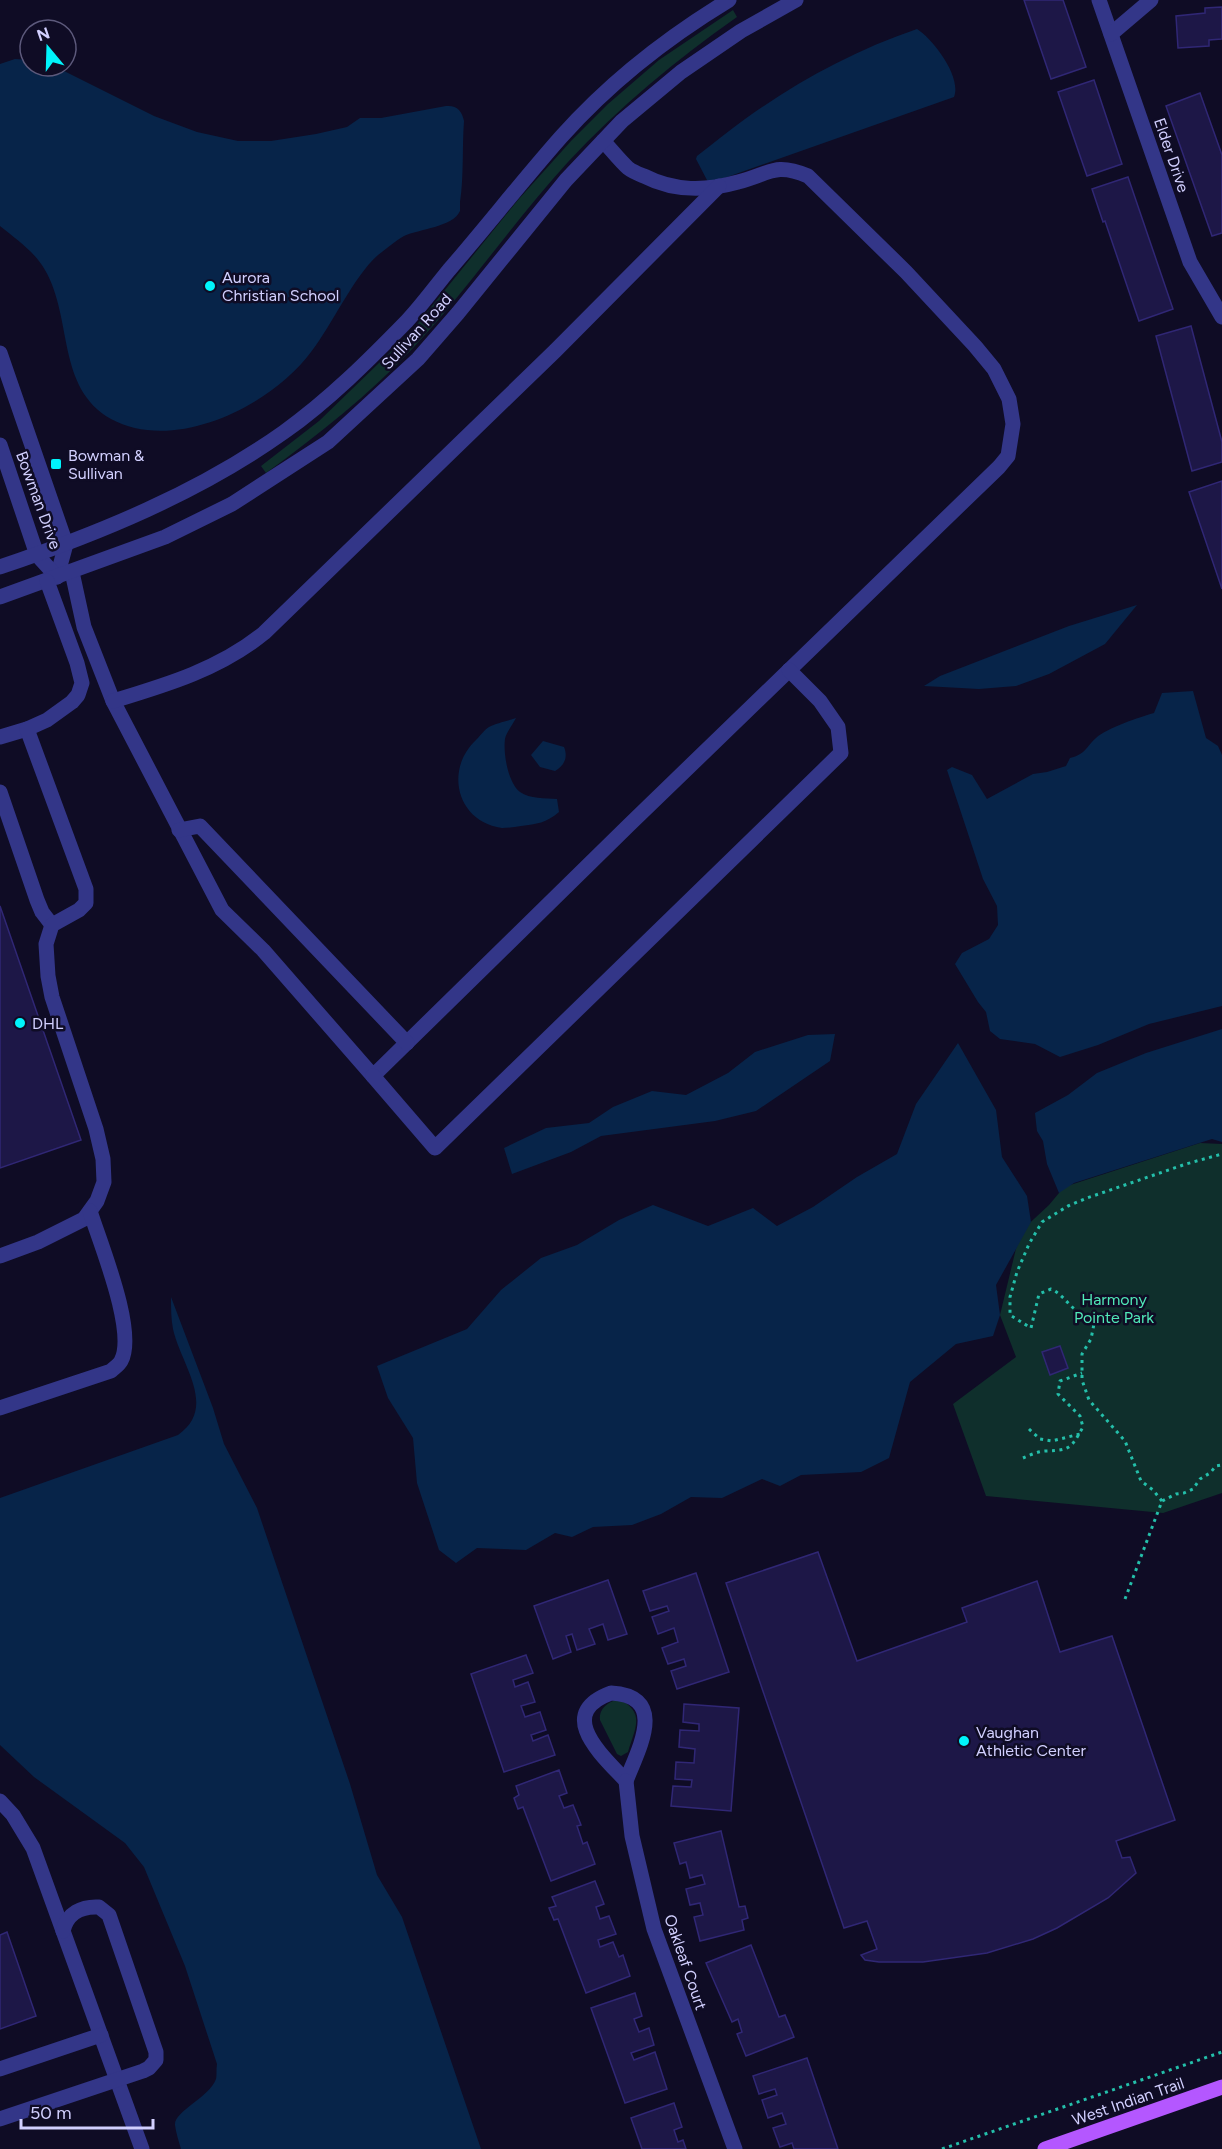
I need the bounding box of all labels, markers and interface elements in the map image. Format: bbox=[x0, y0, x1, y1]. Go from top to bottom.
north arrow bbox=[18, 18, 78, 78]
text: N bbox=[34, 23, 52, 45]
street label: Elder Drive bbox=[1150, 115, 1193, 195]
place label: Aurora Christian School bbox=[222, 268, 339, 305]
marker: Aurora Christian School bbox=[203, 279, 217, 293]
street label: Sullivan Road bbox=[377, 289, 455, 373]
place label: Bowman & Sullivan bbox=[68, 446, 145, 483]
street label: Bowman Drive bbox=[12, 449, 65, 552]
marker: Bowman & Sullivan bbox=[49, 457, 63, 471]
place label: DHL bbox=[32, 1014, 64, 1033]
marker: DHL bbox=[13, 1016, 27, 1030]
park label: Harmony Pointe Park bbox=[1074, 1290, 1154, 1327]
place label: Vaughan Athletic Center bbox=[976, 1723, 1086, 1760]
marker: Vaughan Athletic Center bbox=[957, 1734, 971, 1748]
street label: Oakleaf Court bbox=[660, 1912, 711, 2012]
street label: West Indian Trail bbox=[1070, 2073, 1187, 2130]
scale bar bbox=[21, 2092, 153, 2130]
text: 50 m bbox=[30, 2102, 72, 2124]

